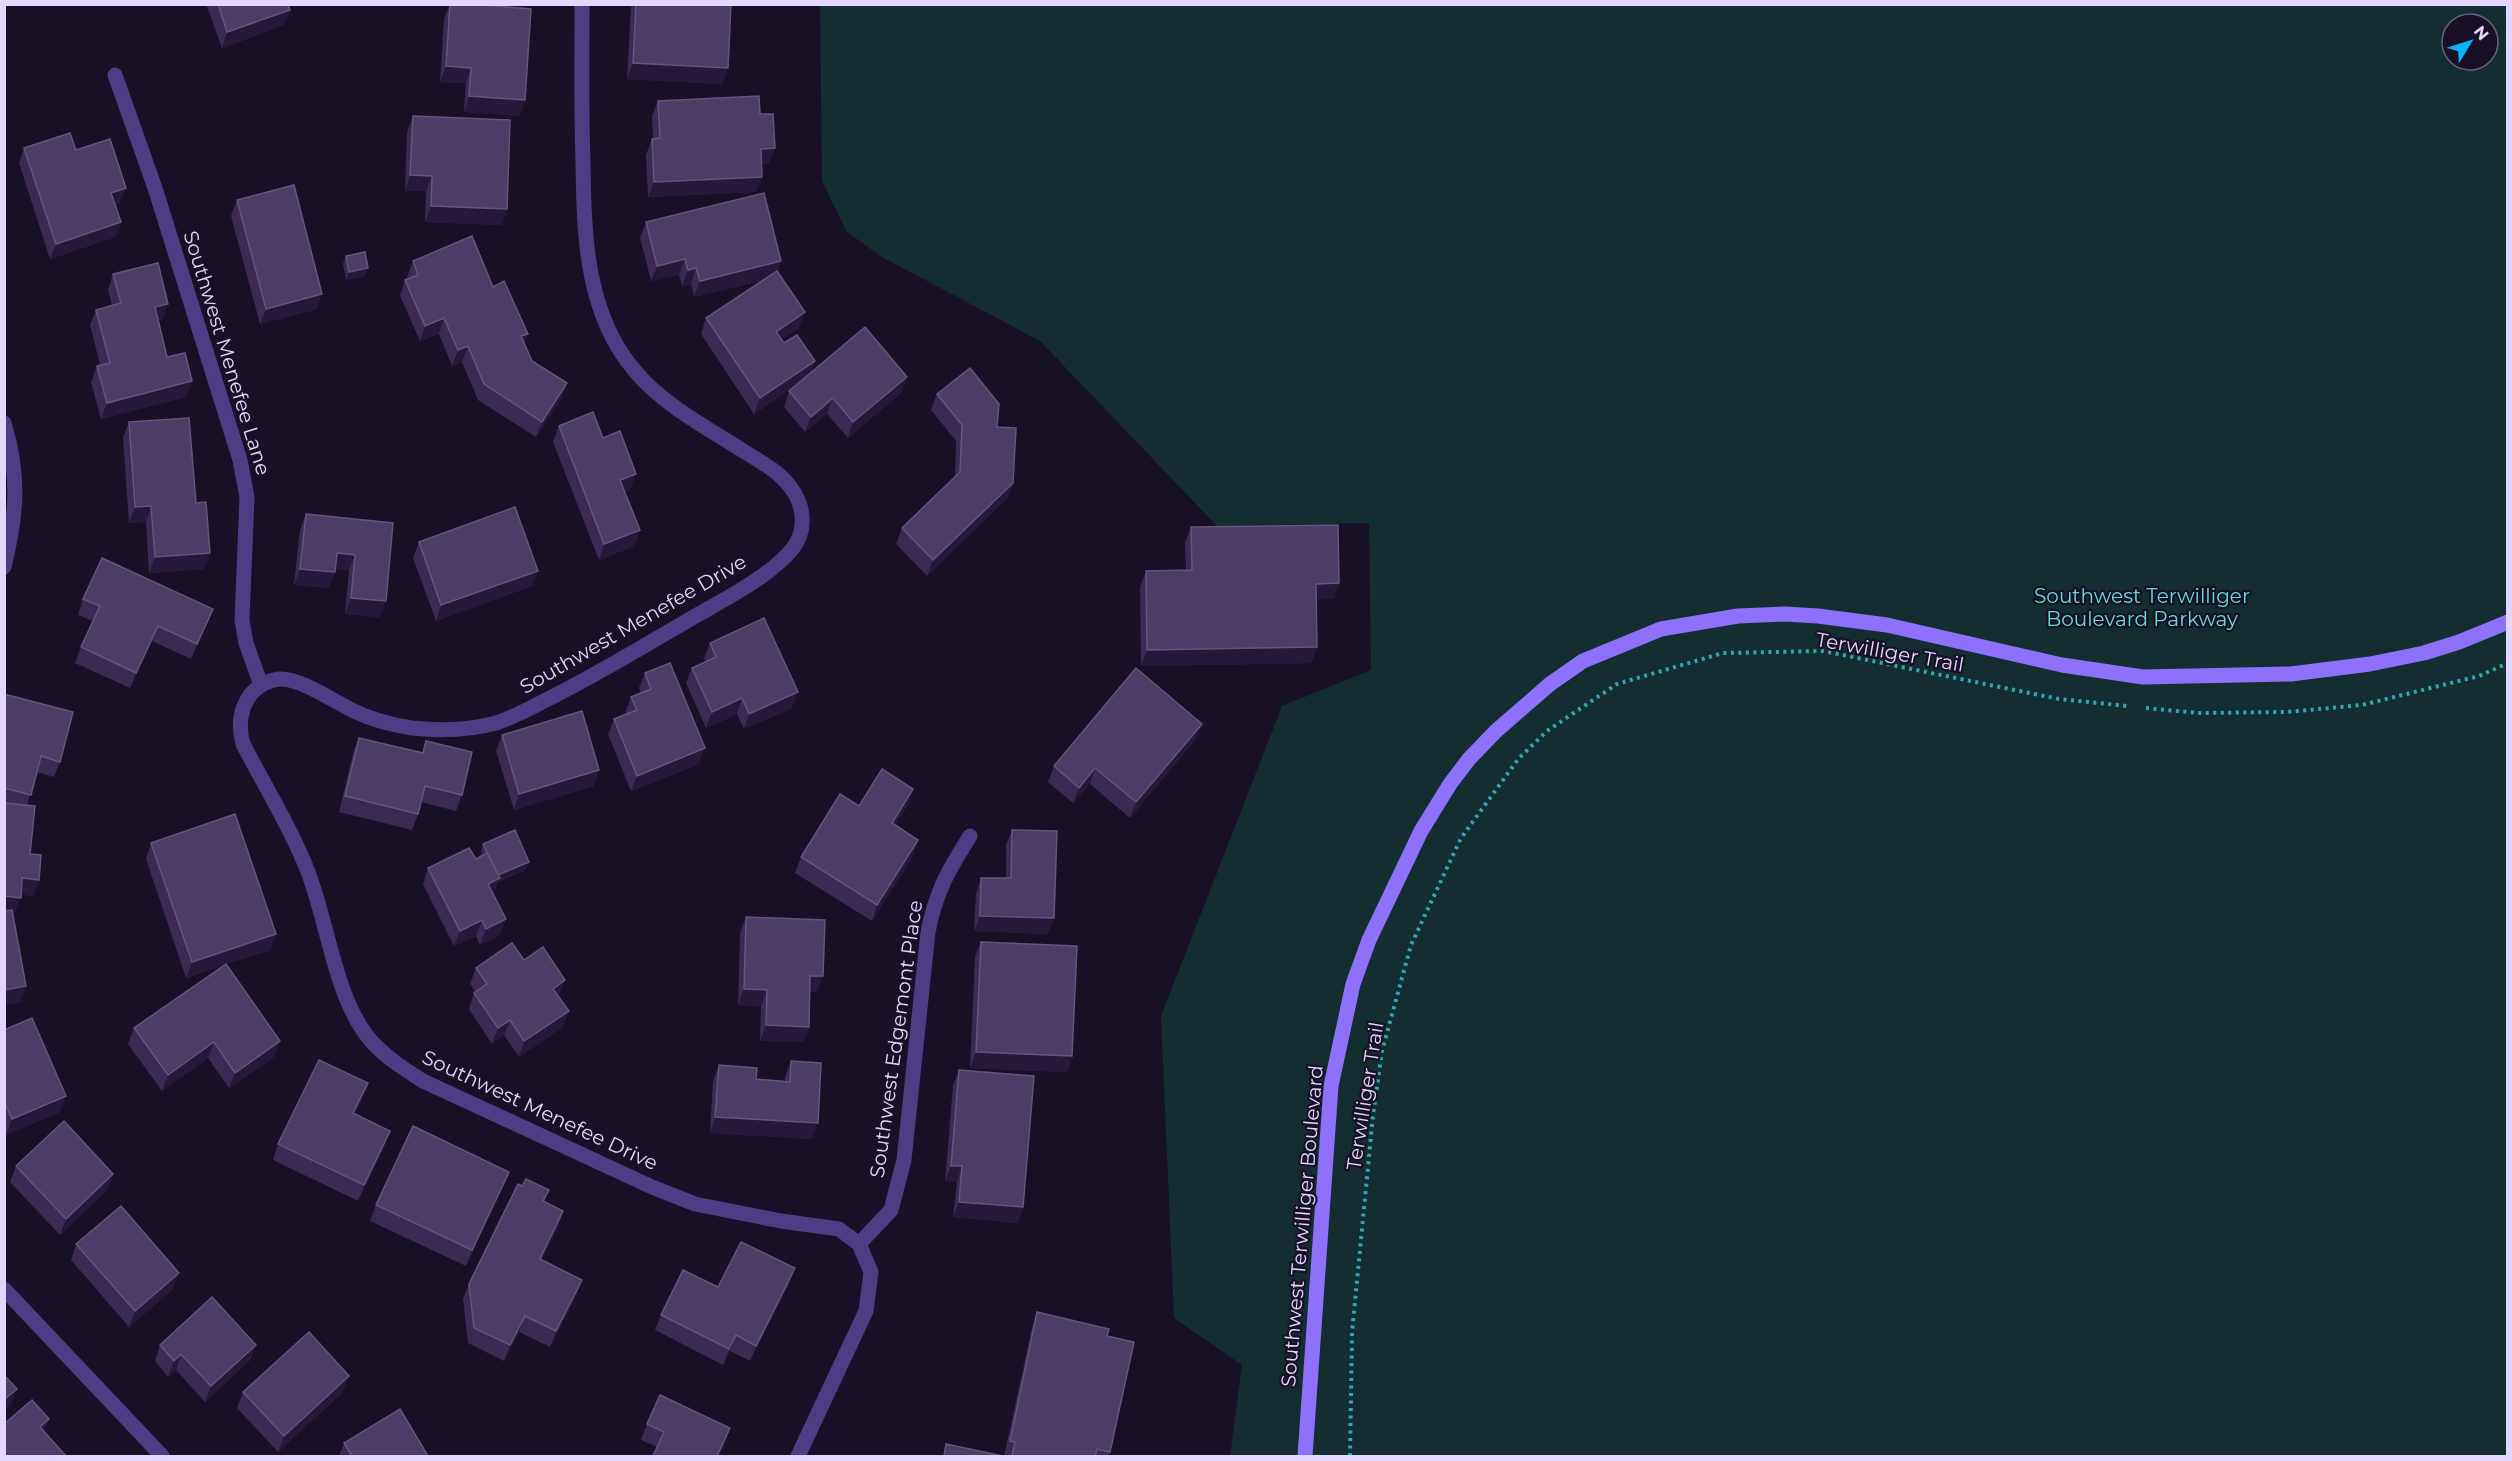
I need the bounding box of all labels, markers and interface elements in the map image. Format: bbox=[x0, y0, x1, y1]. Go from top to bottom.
north arrow bbox=[2440, 12, 2500, 72]
text: N bbox=[2470, 22, 2493, 44]
street label: Southwest Menefee Lane bbox=[178, 228, 276, 478]
street label: Southwest Menefee Drive bbox=[516, 549, 750, 699]
park label: Southwest Terwilliger Boulevard Parkway bbox=[2034, 584, 2250, 631]
street label: Terwilliger Trail bbox=[1814, 627, 1966, 677]
street label: Southwest Edgemont Place bbox=[865, 899, 927, 1179]
street label: Terwilliger Trail bbox=[1341, 1020, 1389, 1172]
street label: Southwest Menefee Drive bbox=[418, 1045, 662, 1175]
street label: Southwest Terwilliger Boulevard bbox=[1276, 1064, 1328, 1388]

